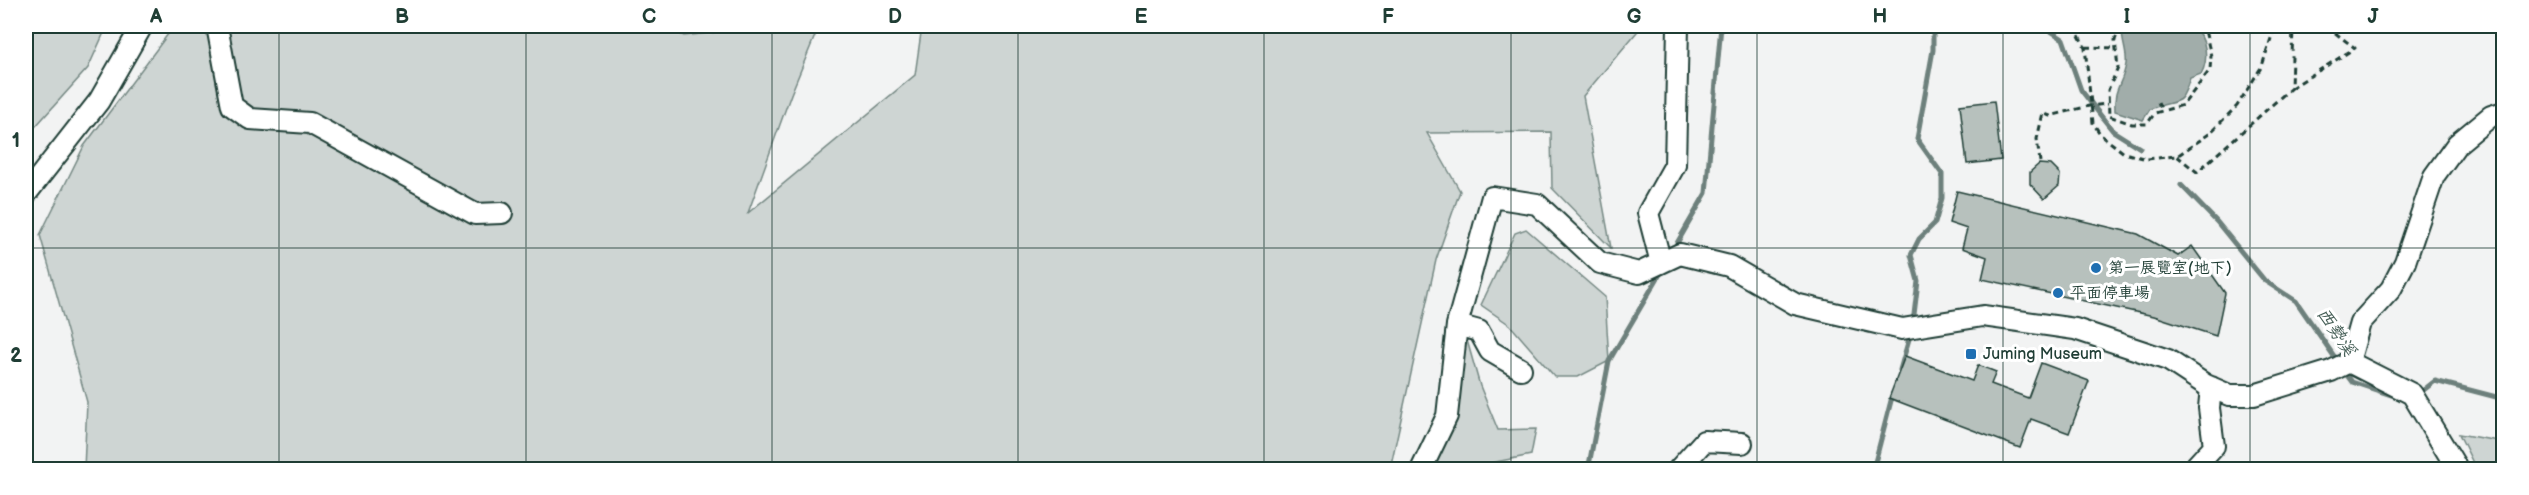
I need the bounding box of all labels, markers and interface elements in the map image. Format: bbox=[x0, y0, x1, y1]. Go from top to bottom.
text: A bbox=[149, 5, 163, 29]
text: B bbox=[395, 5, 409, 29]
text: C bbox=[642, 5, 656, 29]
text: D bbox=[888, 5, 902, 29]
text: E bbox=[1135, 5, 1148, 29]
text: F bbox=[1382, 5, 1394, 29]
text: G bbox=[1627, 5, 1642, 29]
text: H bbox=[1873, 5, 1887, 29]
text: I bbox=[2124, 5, 2130, 29]
text: J bbox=[2368, 5, 2380, 29]
text: 1 bbox=[12, 129, 20, 153]
place label: 第一展覽室(地下) bbox=[2108, 259, 2232, 278]
marker: 第一展覽室(地下) bbox=[2089, 261, 2103, 275]
place label: 平面停車場 bbox=[2070, 284, 2150, 303]
marker: 平面停車場 bbox=[2051, 286, 2065, 300]
water label: 西勢溪 bbox=[2312, 304, 2360, 361]
text: 2 bbox=[10, 344, 22, 368]
place label: Juming Museum bbox=[1983, 345, 2102, 364]
marker: Juming Museum bbox=[1964, 347, 1978, 361]

